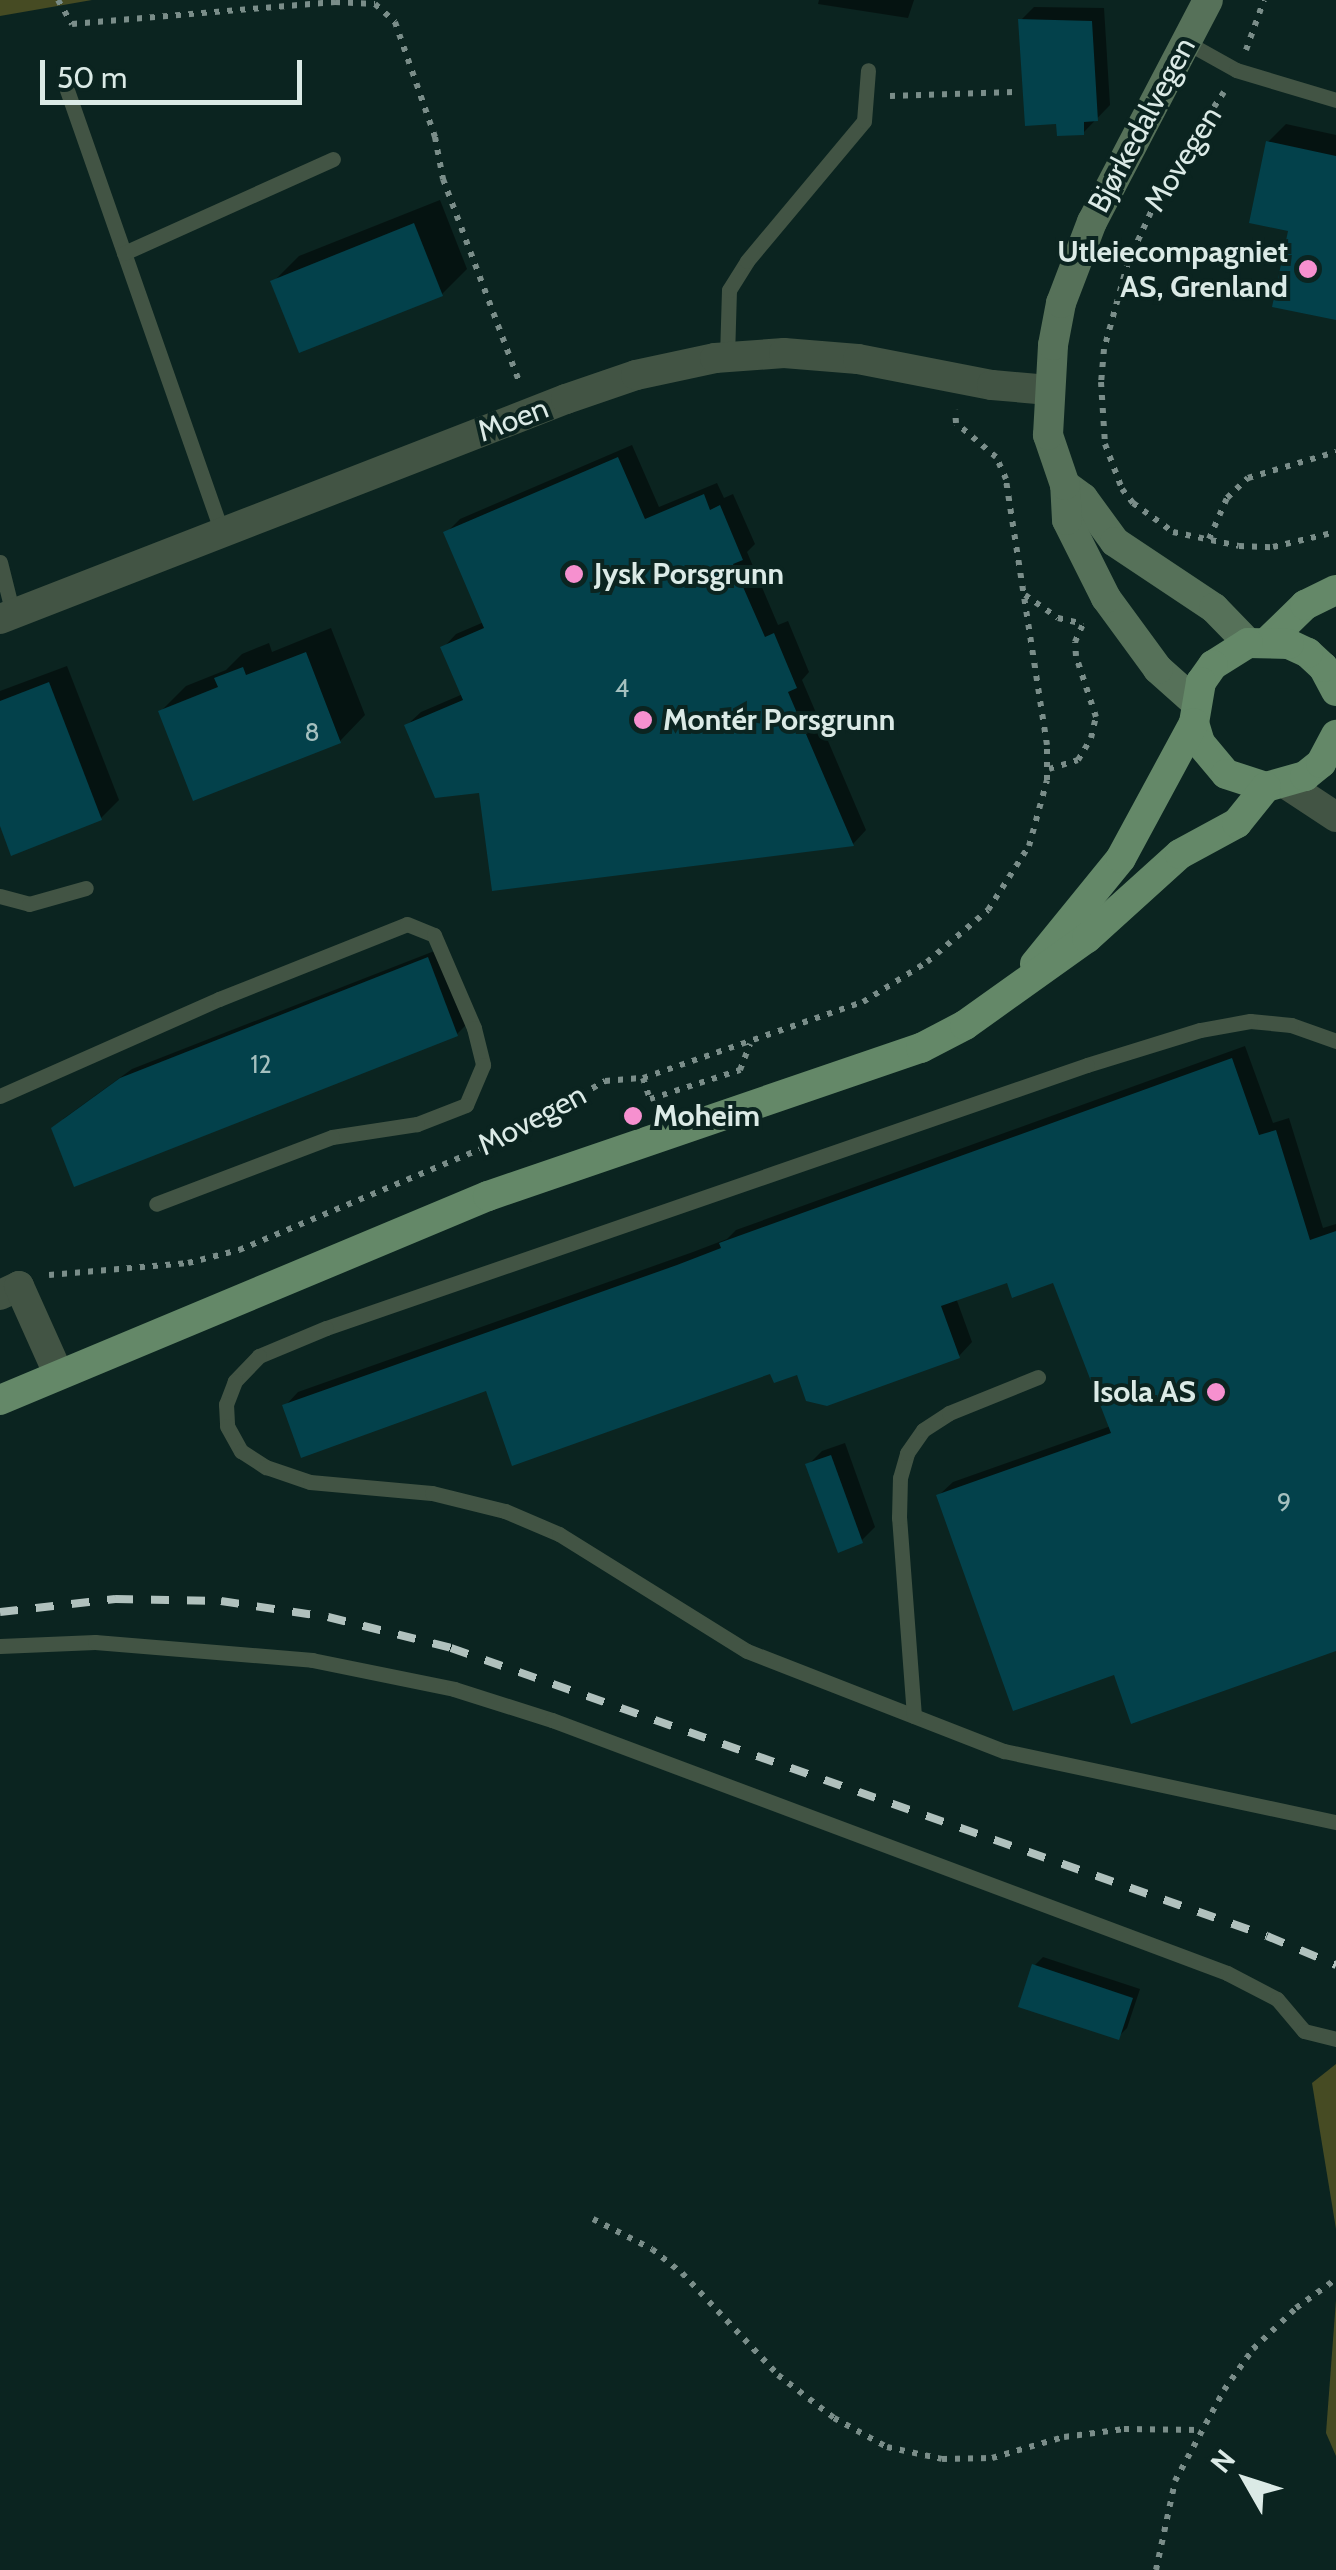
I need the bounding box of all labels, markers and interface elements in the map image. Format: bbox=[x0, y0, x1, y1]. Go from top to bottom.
street label: Bjørkedalvegen bbox=[1081, 31, 1203, 219]
scale bar bbox=[45, 40, 308, 102]
text: 50 m bbox=[57, 59, 127, 96]
street label: Movegen bbox=[1137, 100, 1229, 218]
place label: Utleiecompagniet AS, Grenland bbox=[1057, 234, 1288, 304]
marker: Utleiecompagniet AS, Grenland bbox=[1297, 258, 1319, 280]
street label: Moen bbox=[473, 390, 553, 450]
place label: Jysk Porsgrunn bbox=[594, 556, 784, 592]
marker: Jysk Porsgrunn bbox=[563, 563, 585, 585]
house number: 4 bbox=[615, 673, 629, 703]
place label: Montér Porsgrunn bbox=[663, 702, 895, 738]
marker: Montér Porsgrunn bbox=[632, 709, 654, 731]
house number: 8 bbox=[304, 717, 320, 747]
house number: 12 bbox=[250, 1049, 272, 1079]
street label: Movegen bbox=[472, 1077, 592, 1163]
place label: Moheim bbox=[653, 1098, 760, 1134]
marker: Moheim bbox=[622, 1105, 644, 1127]
place label: Isola AS bbox=[1092, 1374, 1196, 1410]
marker: Isola AS bbox=[1205, 1381, 1227, 1403]
house number: 9 bbox=[1277, 1487, 1291, 1517]
north arrow bbox=[1196, 2430, 1296, 2530]
text: N bbox=[1203, 2443, 1242, 2480]

